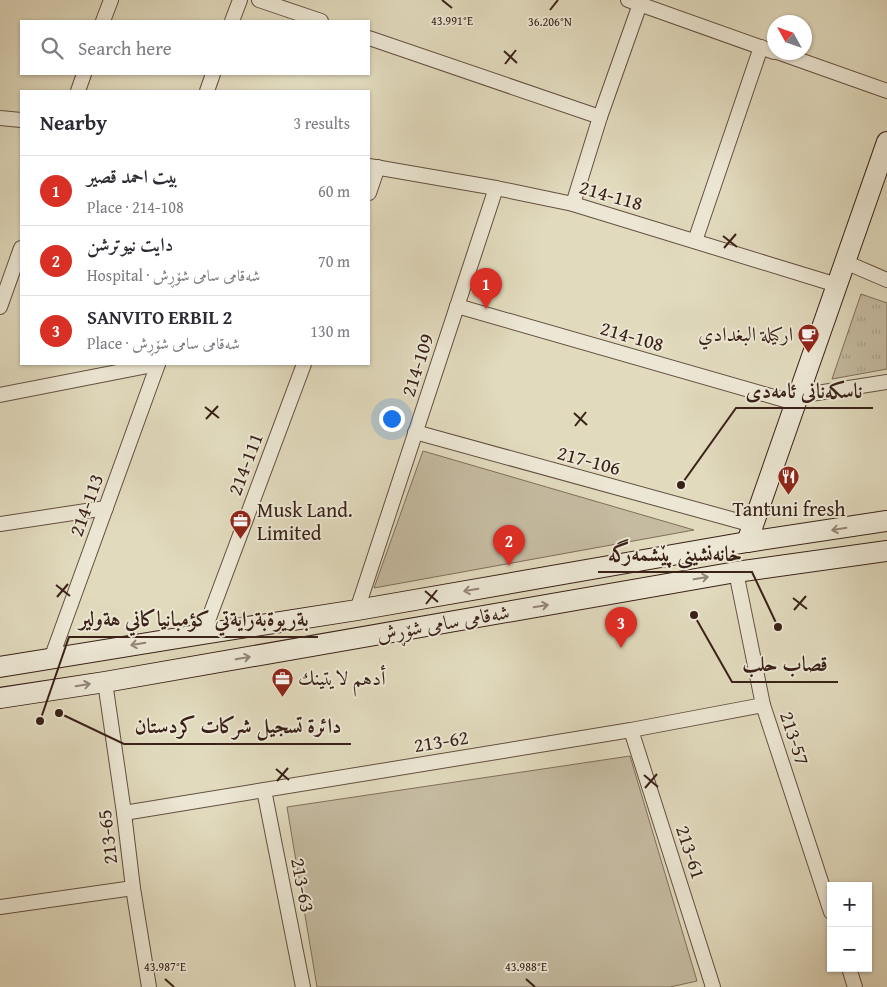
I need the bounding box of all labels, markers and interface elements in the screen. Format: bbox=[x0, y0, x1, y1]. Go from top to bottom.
text: 43.991°E bbox=[431, 12, 473, 29]
text: 36.206°N bbox=[528, 13, 572, 30]
north arrow bbox=[767, 15, 812, 60]
search box bbox=[20, 20, 370, 75]
icon: search bbox=[38, 34, 66, 62]
text: Search here bbox=[78, 34, 172, 62]
text: Nearby bbox=[40, 107, 107, 138]
text: 3 results bbox=[293, 111, 350, 135]
text: بيت احمد قصير bbox=[87, 162, 178, 190]
street label: 214-118 bbox=[576, 172, 646, 217]
text: 1 bbox=[52, 179, 60, 203]
text: 60 m bbox=[318, 179, 350, 203]
text: Place · 214-108 bbox=[87, 195, 184, 219]
text: دايت نيوترشن bbox=[87, 230, 173, 258]
text: 2 bbox=[52, 249, 60, 273]
text: 70 m bbox=[318, 249, 350, 273]
text: Hospital · شەقامی سامی شۆڕش bbox=[87, 263, 260, 287]
pin: 1 bbox=[470, 268, 502, 309]
text: SANVITO ERBIL 2 bbox=[87, 303, 232, 331]
street label: 214-108 bbox=[597, 313, 667, 358]
text: 3 bbox=[52, 319, 60, 343]
text: 130 m bbox=[310, 319, 350, 343]
place label: اركيلة البغدادي bbox=[698, 319, 793, 350]
cafe icon: اركيلة البغدادي bbox=[797, 322, 821, 353]
street label: 214-109 bbox=[393, 330, 440, 400]
text: Place · شەقامی سامی شۆڕش bbox=[87, 331, 240, 355]
callout: ناسکەنانی ئامەدی bbox=[736, 372, 873, 408]
text: ناسکەنانی ئامەدی bbox=[746, 375, 862, 406]
your location bbox=[379, 406, 405, 432]
street label: 214-111 bbox=[219, 428, 270, 499]
street label: 217-106 bbox=[554, 437, 624, 482]
restaurant icon: Tantuni fresh bbox=[777, 465, 801, 496]
street label: 214-113 bbox=[61, 469, 110, 540]
place label: Tantuni fresh bbox=[732, 494, 846, 523]
place label: Musk Land. Limited bbox=[257, 495, 353, 547]
office icon: Musk Land. Limited bbox=[229, 509, 253, 540]
one-way arrow bbox=[831, 524, 847, 534]
pin: 2 bbox=[493, 525, 525, 566]
callout: خانەنشینی پێشمەرگە bbox=[598, 536, 752, 572]
text: خانەنشینی پێشمەرگە bbox=[608, 538, 742, 569]
one-way arrow bbox=[693, 573, 709, 583]
one-way arrow bbox=[464, 586, 480, 596]
street label: شەقامی سامی شۆڕش bbox=[374, 597, 512, 650]
one-way arrow bbox=[533, 600, 549, 610]
callout: بةريوةبةرايةتي كؤمبانياكاني هةولير bbox=[69, 601, 318, 637]
text: بةريوةبةرايةتي كؤمبانياكاني هةولير bbox=[77, 603, 309, 637]
pin: 3 bbox=[605, 607, 637, 648]
one-way arrow bbox=[131, 640, 147, 650]
callout: قصاب حلب bbox=[732, 646, 838, 682]
text: قصاب حلب bbox=[742, 648, 828, 679]
one-way arrow bbox=[235, 652, 251, 662]
place label: أدهم لايتينك bbox=[298, 663, 386, 697]
office icon: أدهم لايتينك bbox=[270, 666, 294, 697]
one-way arrow bbox=[74, 680, 90, 690]
street label: 213-57 bbox=[773, 707, 818, 768]
callout: دائرة تسجيل شركات كردستان bbox=[124, 708, 351, 744]
text: دائرة تسجيل شركات كردستان bbox=[134, 710, 342, 741]
street label: 213-62 bbox=[411, 722, 470, 759]
street label: 213-65 bbox=[89, 808, 124, 866]
street label: 213-61 bbox=[669, 821, 714, 882]
street label: 213-63 bbox=[284, 855, 323, 915]
map controls bbox=[827, 882, 872, 972]
button: + bbox=[827, 882, 872, 927]
button: − bbox=[827, 927, 872, 972]
text: 43.987°E bbox=[144, 958, 186, 975]
text: 43.988°E bbox=[505, 958, 547, 975]

